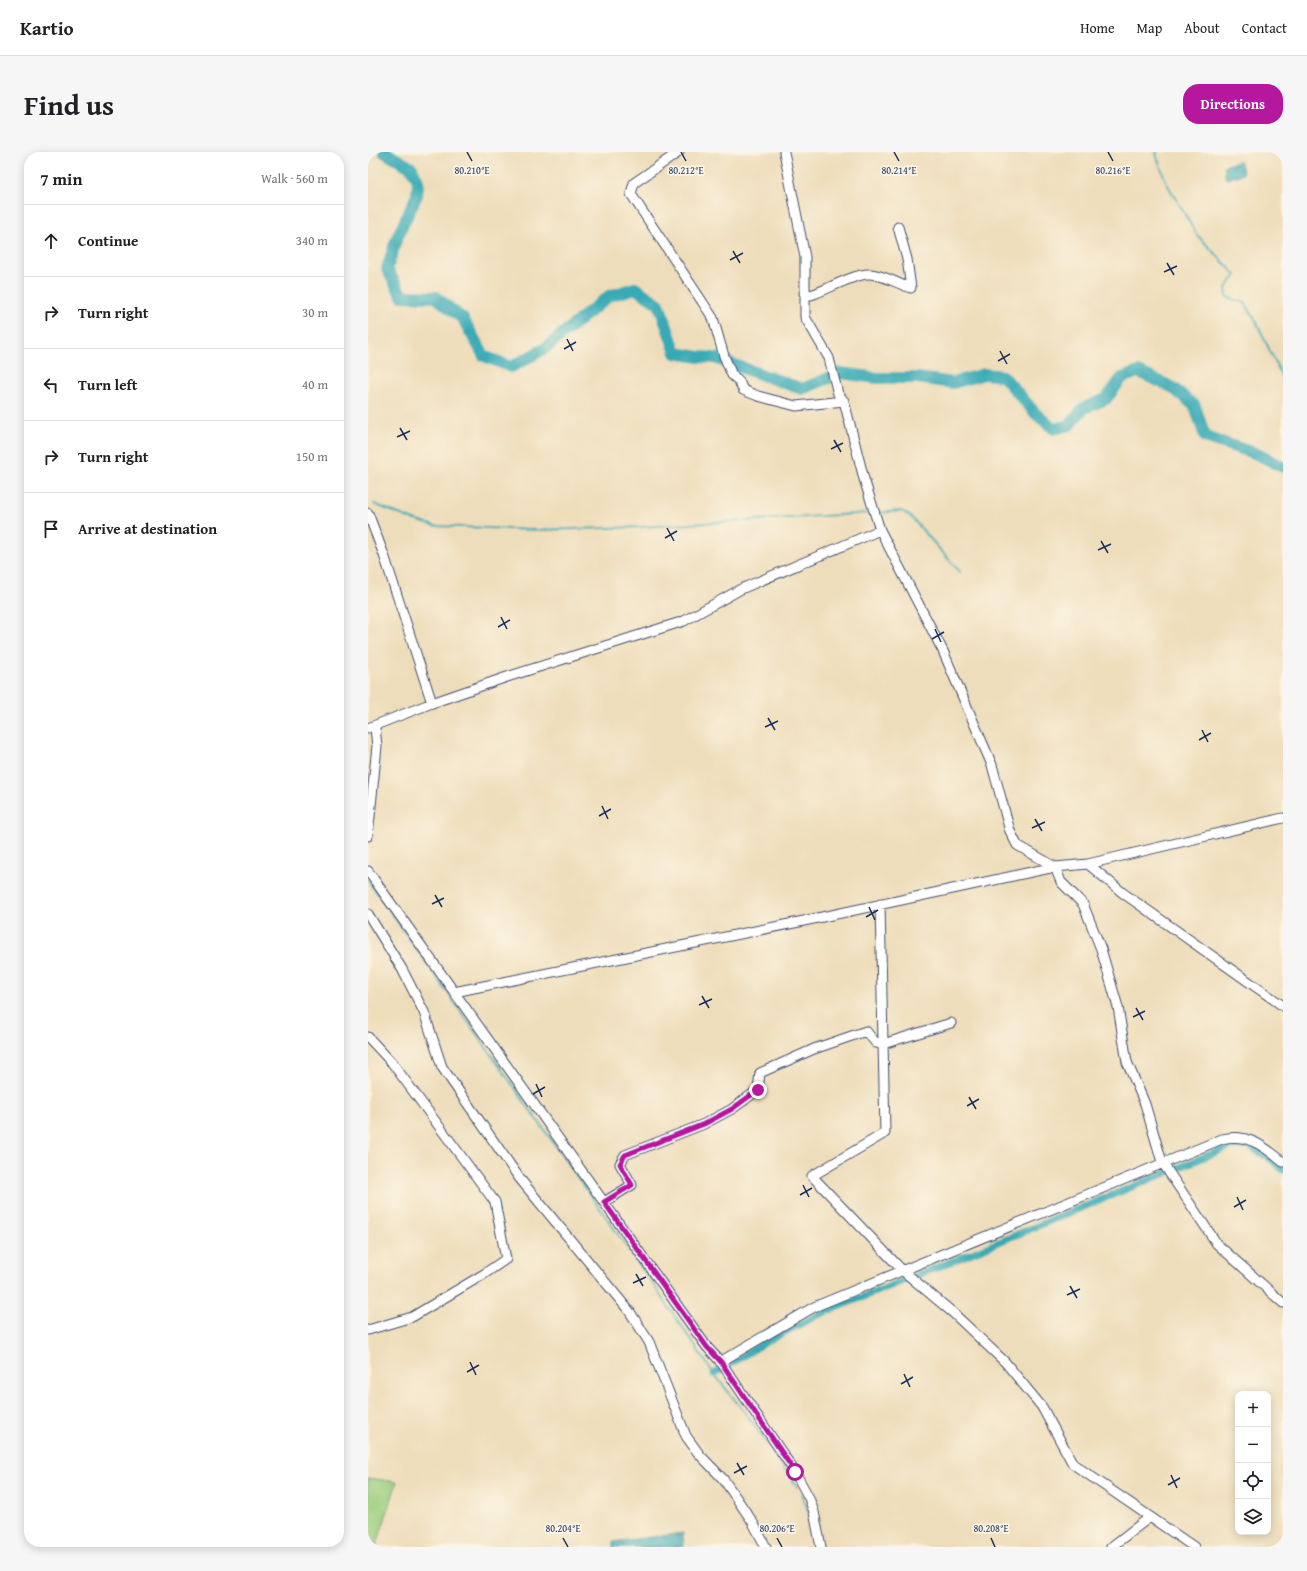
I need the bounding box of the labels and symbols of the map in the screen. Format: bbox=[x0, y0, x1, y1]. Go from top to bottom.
text: 80.210°E bbox=[454, 163, 490, 178]
text: 80.212°E bbox=[668, 163, 704, 178]
text: 80.214°E bbox=[881, 163, 917, 178]
text: 80.216°E bbox=[1095, 163, 1131, 178]
route end bbox=[749, 1081, 767, 1099]
route start bbox=[786, 1463, 804, 1481]
text: 80.204°E bbox=[545, 1521, 581, 1536]
text: 80.206°E bbox=[759, 1521, 795, 1536]
text: 80.208°E bbox=[973, 1521, 1009, 1536]

